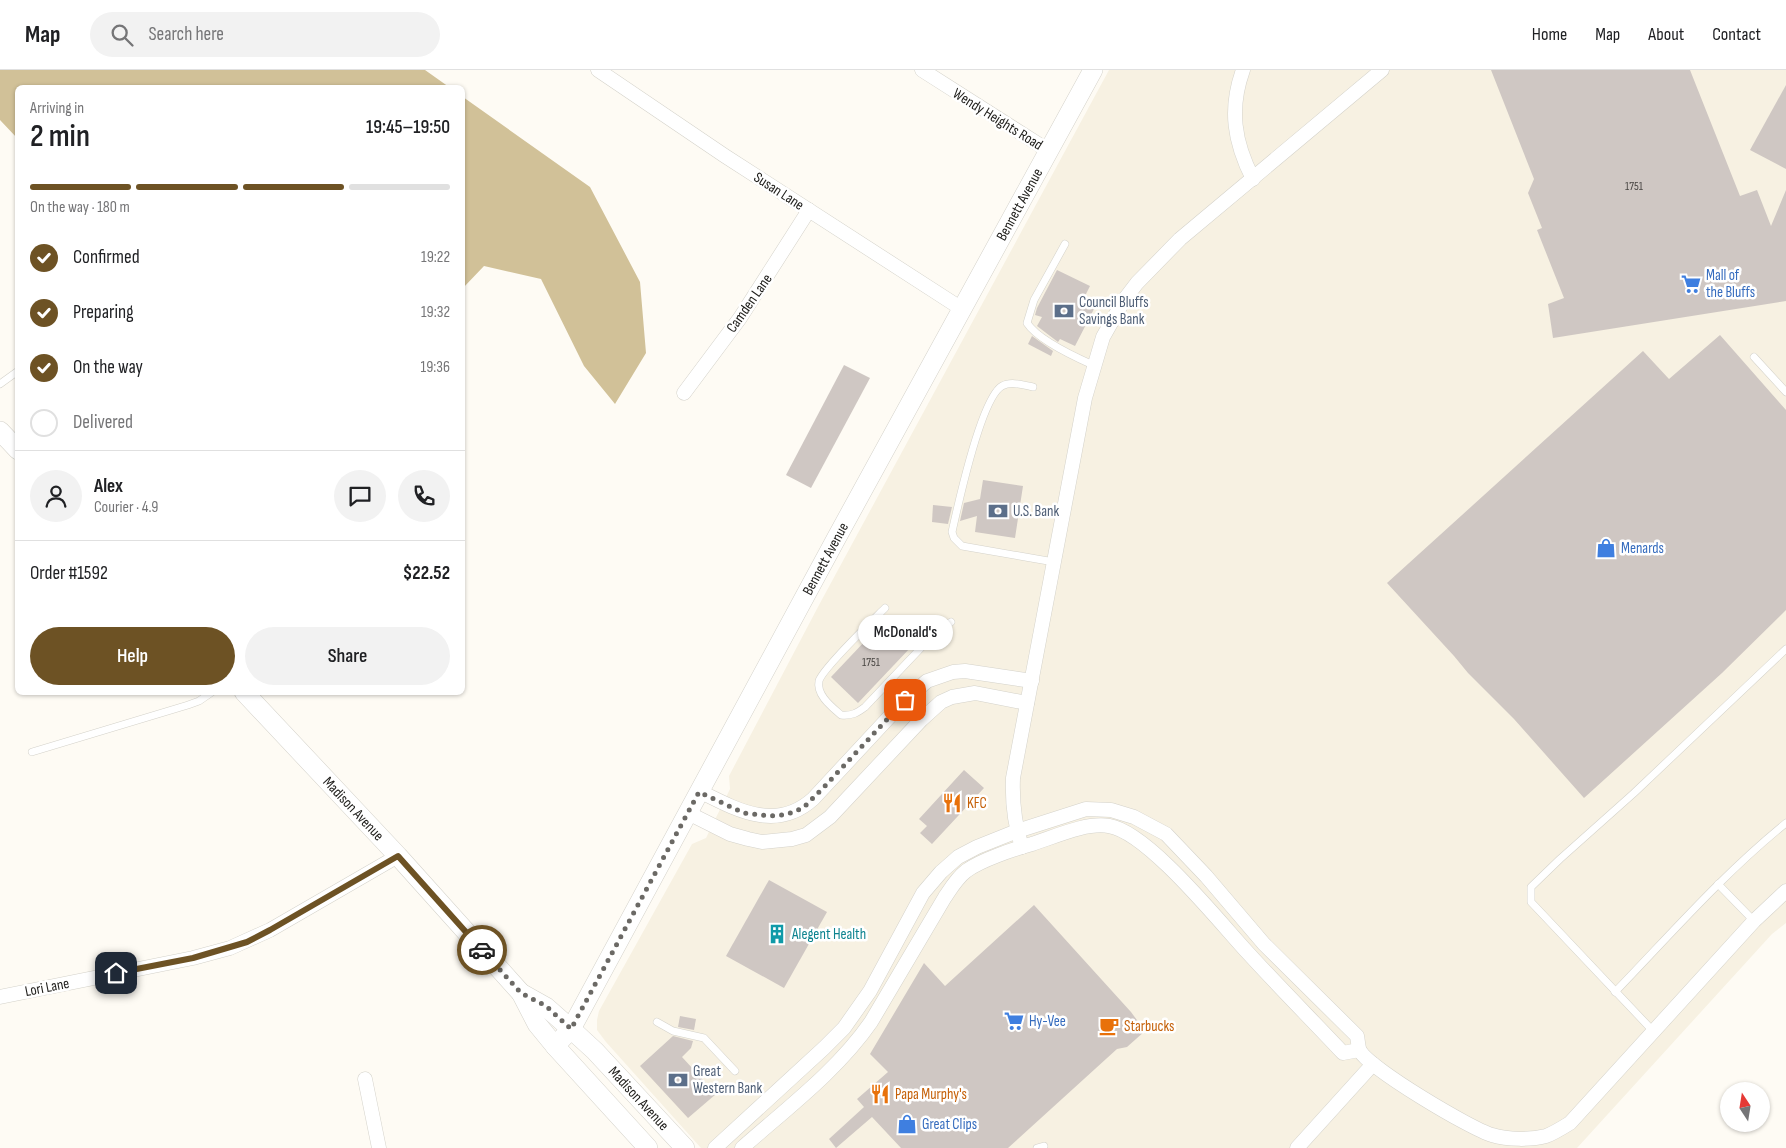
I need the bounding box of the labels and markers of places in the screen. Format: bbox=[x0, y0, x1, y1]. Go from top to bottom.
place label: Mall of the Bluffs bbox=[1706, 266, 1755, 302]
supermarket icon: Mall of the Bluffs bbox=[1680, 273, 1702, 295]
place label: Council Bluffs Savings Bank bbox=[1079, 293, 1149, 329]
bank icon: Council Bluffs Savings Bank bbox=[1053, 300, 1075, 322]
bank icon: U.S. Bank bbox=[987, 500, 1009, 522]
place label: U.S. Bank bbox=[1013, 502, 1059, 521]
shop icon: Menards bbox=[1595, 537, 1617, 559]
place label: Menards bbox=[1621, 539, 1664, 558]
callout: McDonald's bbox=[858, 615, 952, 650]
pin bbox=[884, 679, 926, 721]
restaurant icon: KFC bbox=[941, 792, 963, 814]
place label: KFC bbox=[967, 794, 987, 813]
building icon: Alegent Health bbox=[766, 923, 788, 945]
place label: Alegent Health bbox=[791, 925, 866, 944]
pin bbox=[95, 952, 137, 994]
supermarket icon: Hy-Vee bbox=[1003, 1010, 1025, 1032]
place label: Hy-Vee bbox=[1029, 1012, 1066, 1031]
cafe icon: Starbucks bbox=[1098, 1015, 1120, 1037]
place label: Starbucks bbox=[1124, 1017, 1174, 1036]
place label: Great Western Bank bbox=[693, 1062, 762, 1098]
bank icon: Great Western Bank bbox=[667, 1069, 689, 1091]
restaurant icon: Papa Murphy's bbox=[869, 1083, 891, 1105]
place label: Papa Murphy's bbox=[895, 1085, 967, 1104]
shop icon: Great Clips bbox=[896, 1113, 918, 1135]
place label: Great Clips bbox=[922, 1115, 977, 1134]

